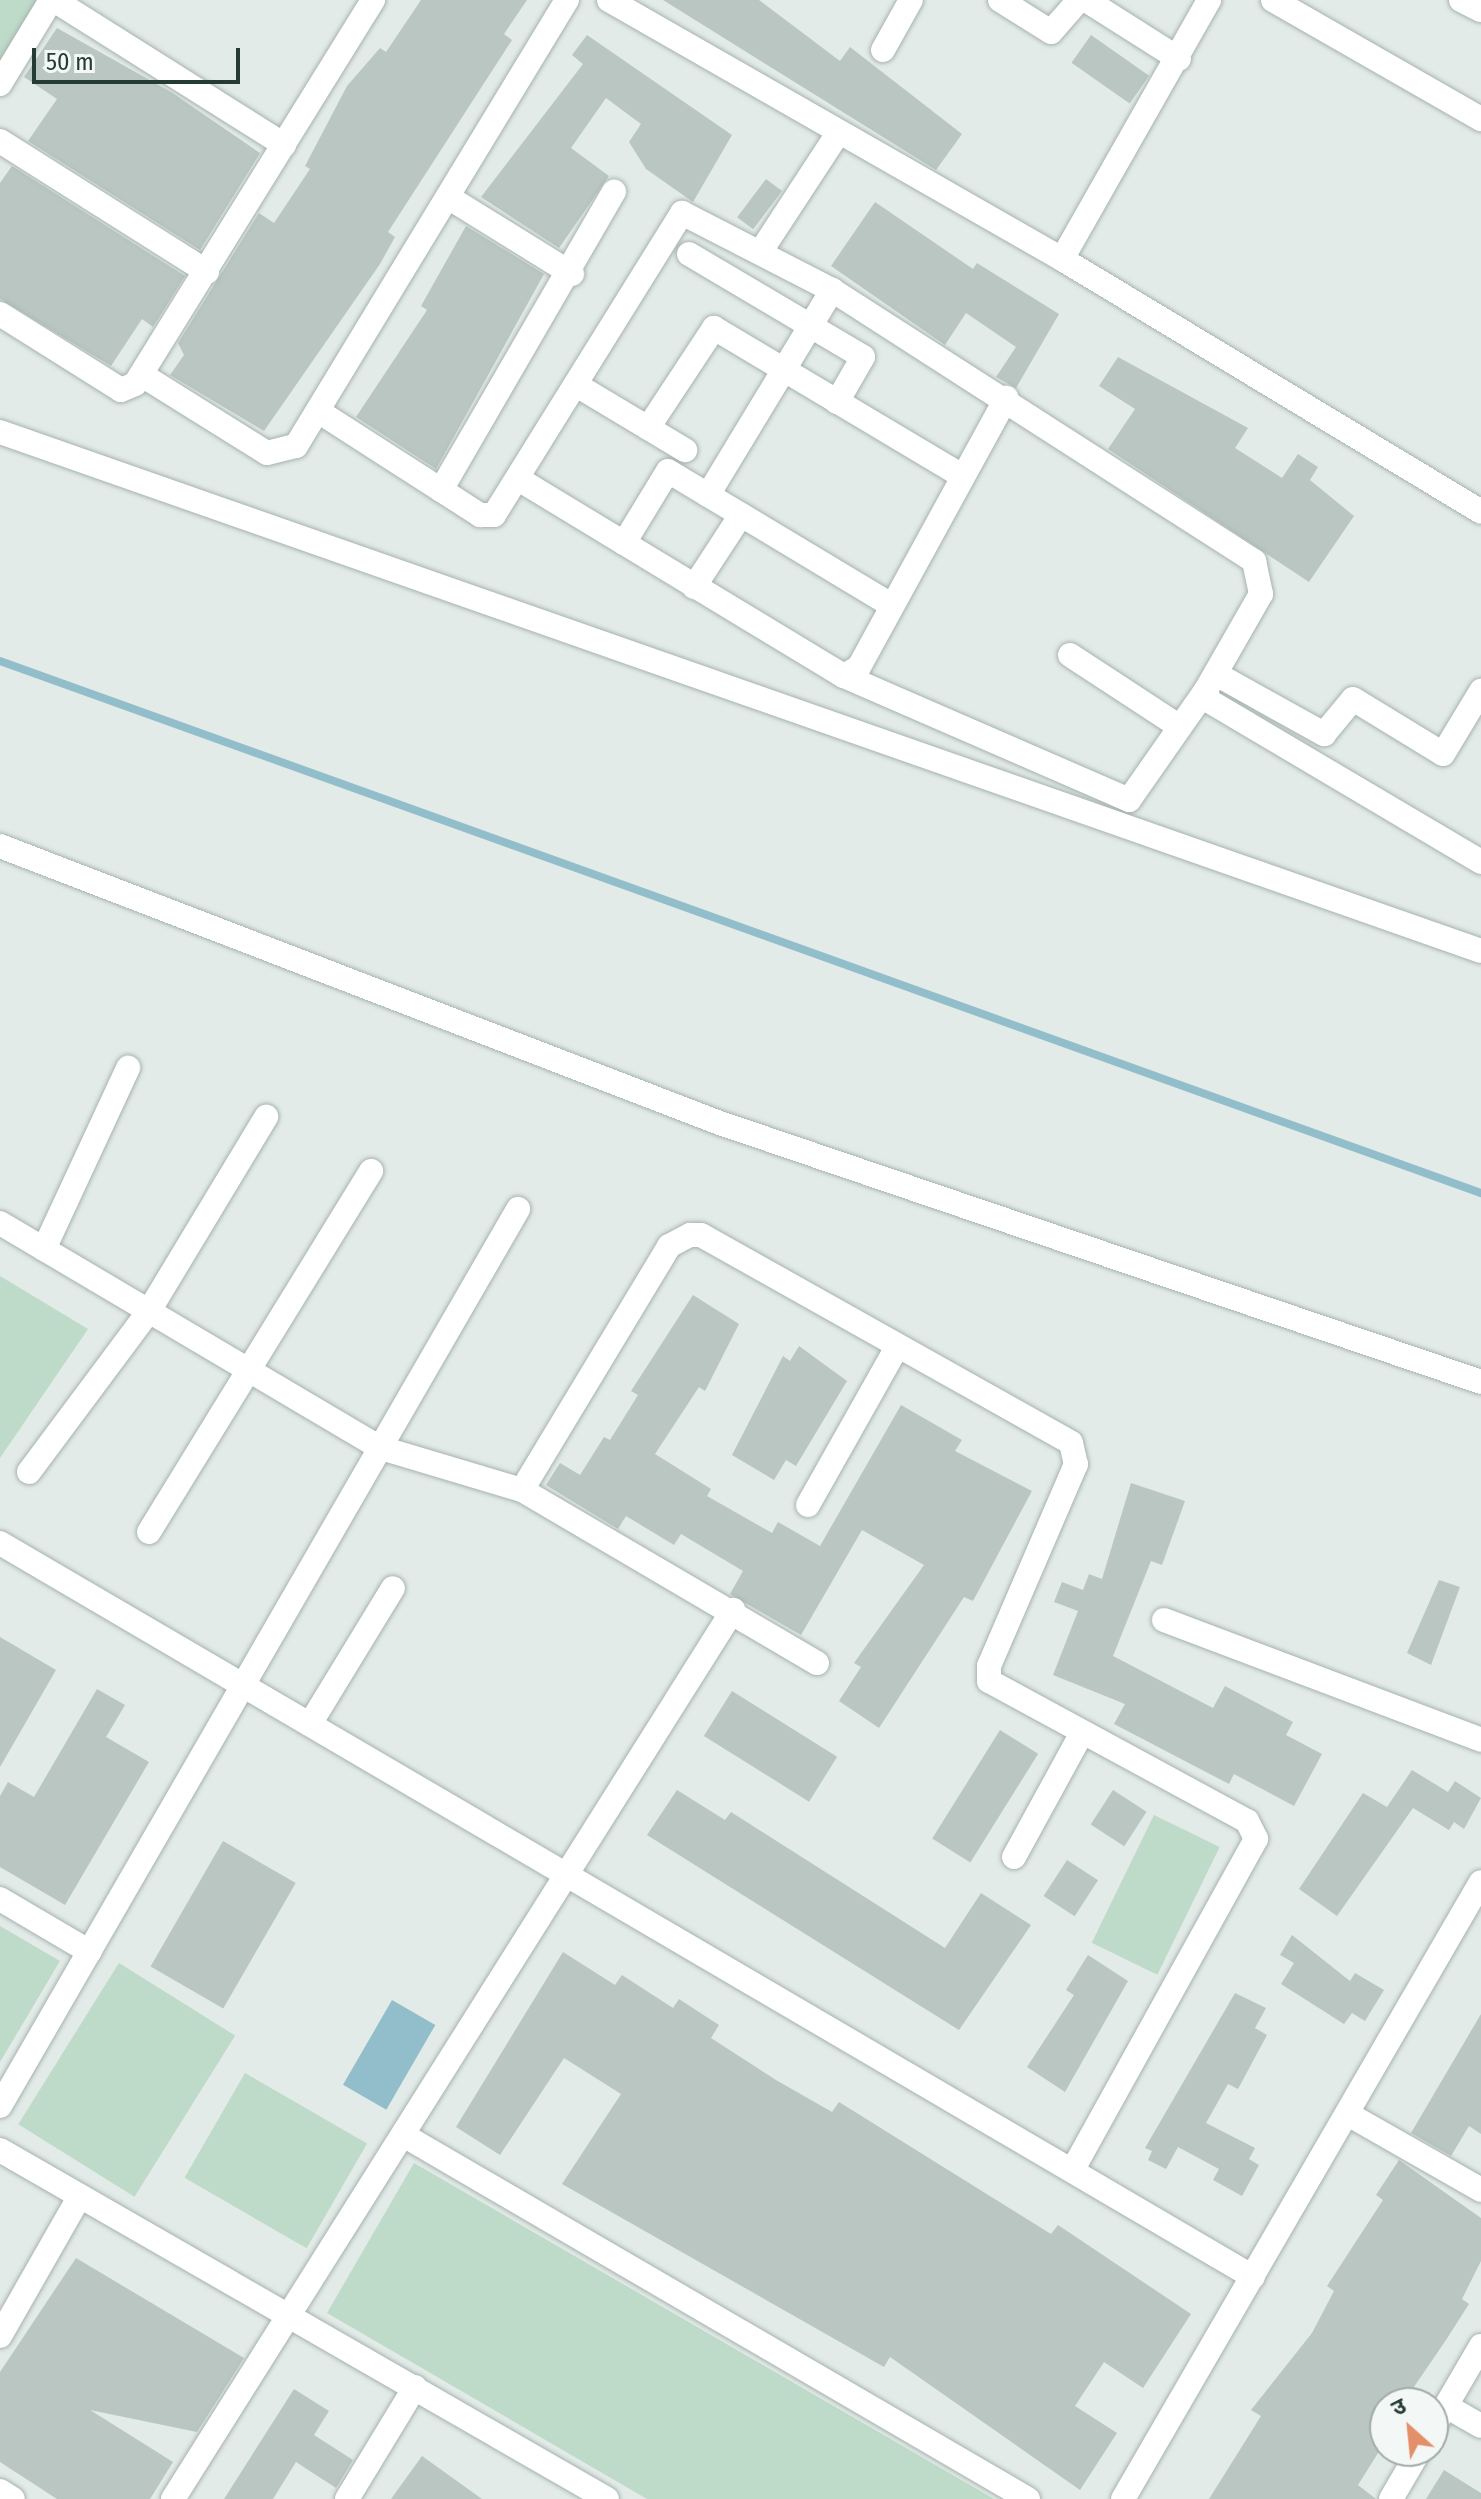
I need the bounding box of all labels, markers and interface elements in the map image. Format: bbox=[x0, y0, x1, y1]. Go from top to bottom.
scale bar bbox=[36, 32, 244, 82]
text: 50 m bbox=[46, 48, 94, 76]
north arrow bbox=[1369, 2387, 1449, 2467]
text: उ bbox=[1387, 2392, 1411, 2422]

